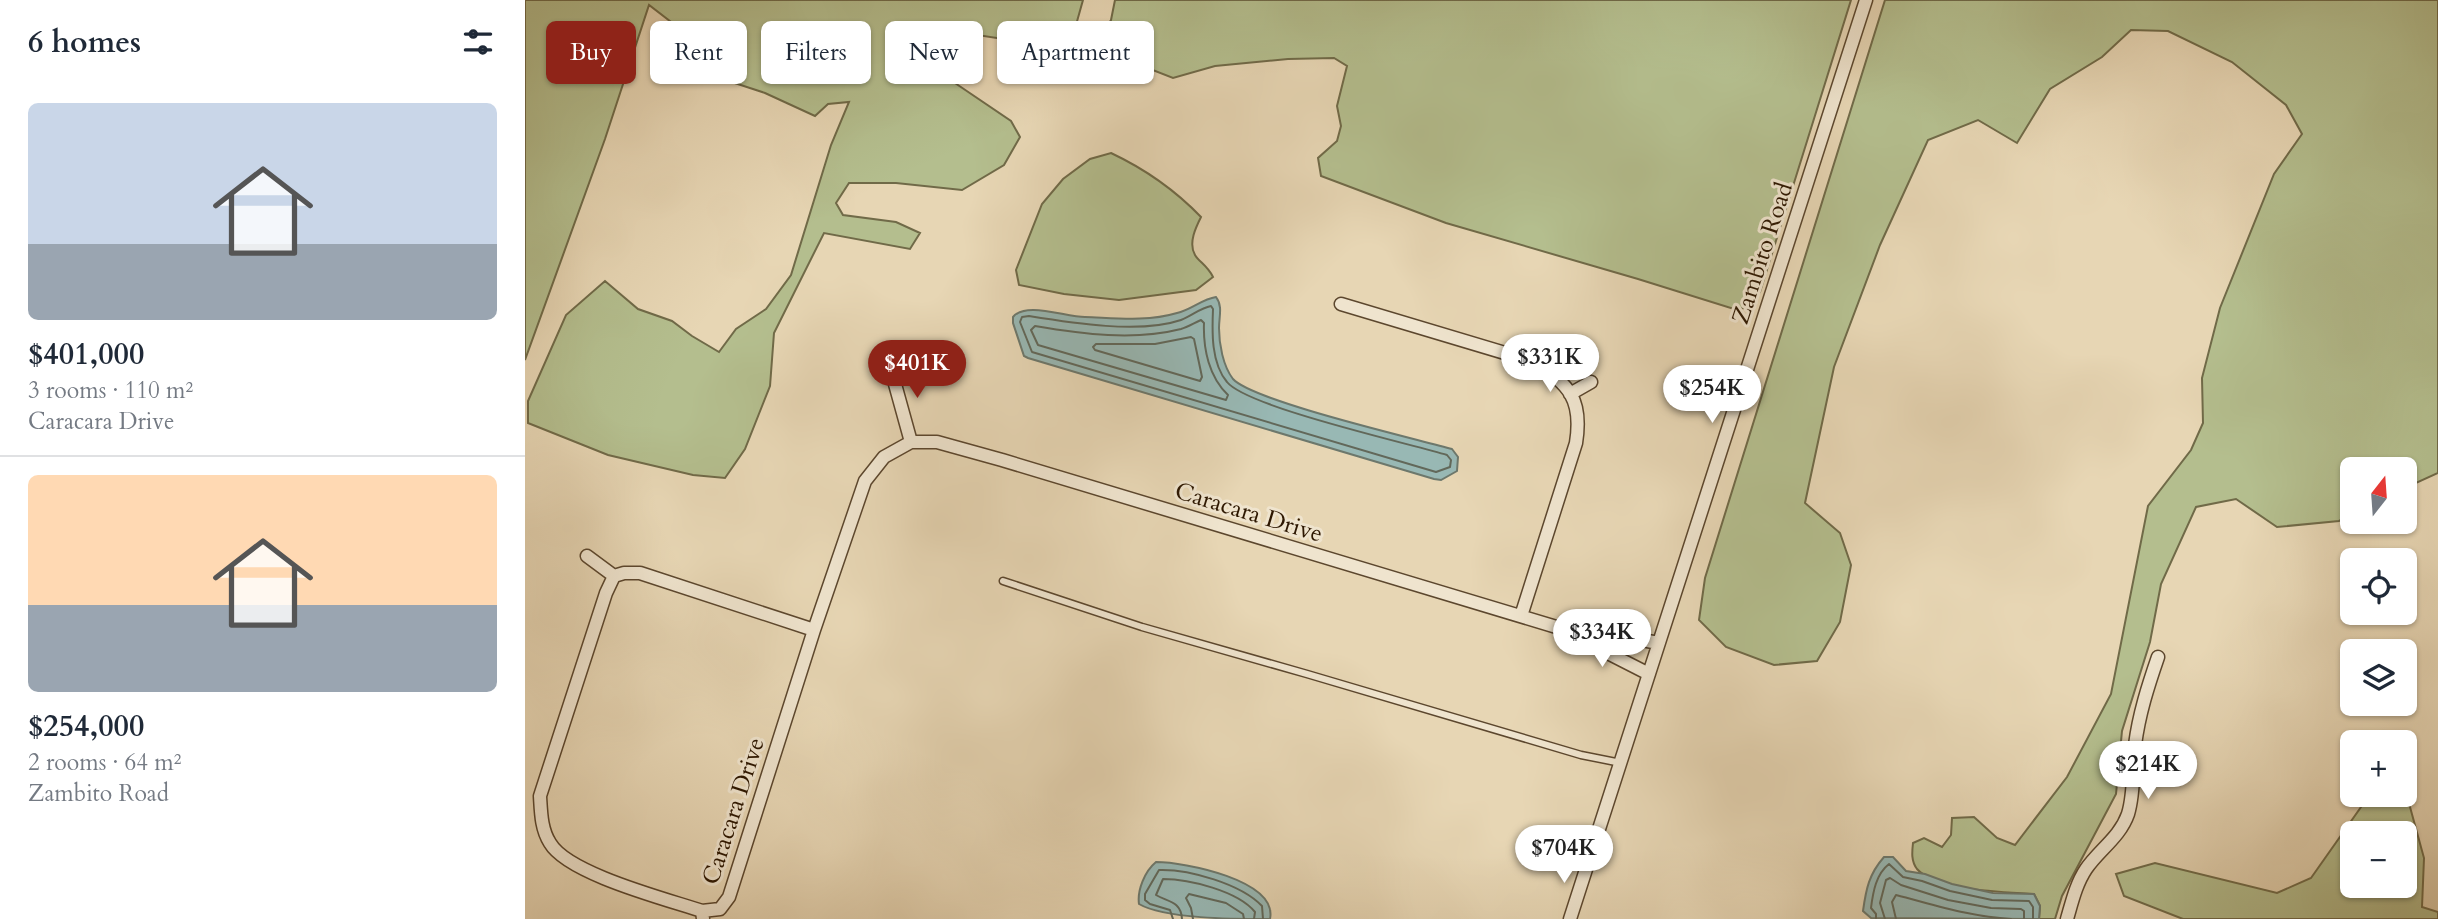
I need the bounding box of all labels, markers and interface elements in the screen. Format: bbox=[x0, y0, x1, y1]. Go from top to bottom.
chip: Buy bbox=[546, 21, 636, 84]
chip: Rent bbox=[650, 21, 747, 84]
chip: Filters bbox=[761, 21, 871, 84]
chip: New bbox=[885, 21, 983, 84]
chip: Apartment bbox=[997, 21, 1154, 84]
text: 6 homes bbox=[28, 22, 141, 63]
icon: filters bbox=[459, 23, 497, 61]
icon: home bbox=[200, 148, 326, 274]
street label: Zambito Road bbox=[1724, 178, 1801, 328]
text: $401,000 bbox=[28, 334, 144, 375]
pin: $331K bbox=[1501, 334, 1599, 394]
pin: $401K bbox=[868, 340, 966, 400]
text: $331K bbox=[1517, 341, 1583, 372]
text: $401K bbox=[884, 347, 950, 378]
pin: $254K bbox=[1663, 366, 1761, 425]
text: $254K bbox=[1679, 372, 1745, 403]
text: 3 rooms · 110 m² bbox=[28, 375, 193, 406]
text: Caracara Drive bbox=[28, 406, 174, 437]
north arrow bbox=[2340, 457, 2417, 534]
map controls bbox=[2340, 457, 2417, 898]
street label: Caracara Drive bbox=[1171, 474, 1327, 551]
icon: home bbox=[200, 520, 326, 646]
button: locate bbox=[2340, 548, 2417, 625]
pin: $334K bbox=[1553, 610, 1651, 669]
text: $334K bbox=[1569, 616, 1635, 647]
button: layers bbox=[2340, 639, 2417, 716]
text: $254,000 bbox=[28, 706, 144, 747]
button: + bbox=[2340, 730, 2417, 807]
street label: Caracara Drive bbox=[694, 733, 773, 889]
pin: $214K bbox=[2099, 742, 2197, 801]
text: 2 rooms · 64 m² bbox=[28, 747, 181, 778]
text: $214K bbox=[2115, 748, 2181, 779]
text: Zambito Road bbox=[28, 778, 169, 809]
button: − bbox=[2340, 821, 2417, 898]
pin: $704K bbox=[1515, 826, 1613, 885]
text: $704K bbox=[1531, 832, 1597, 863]

